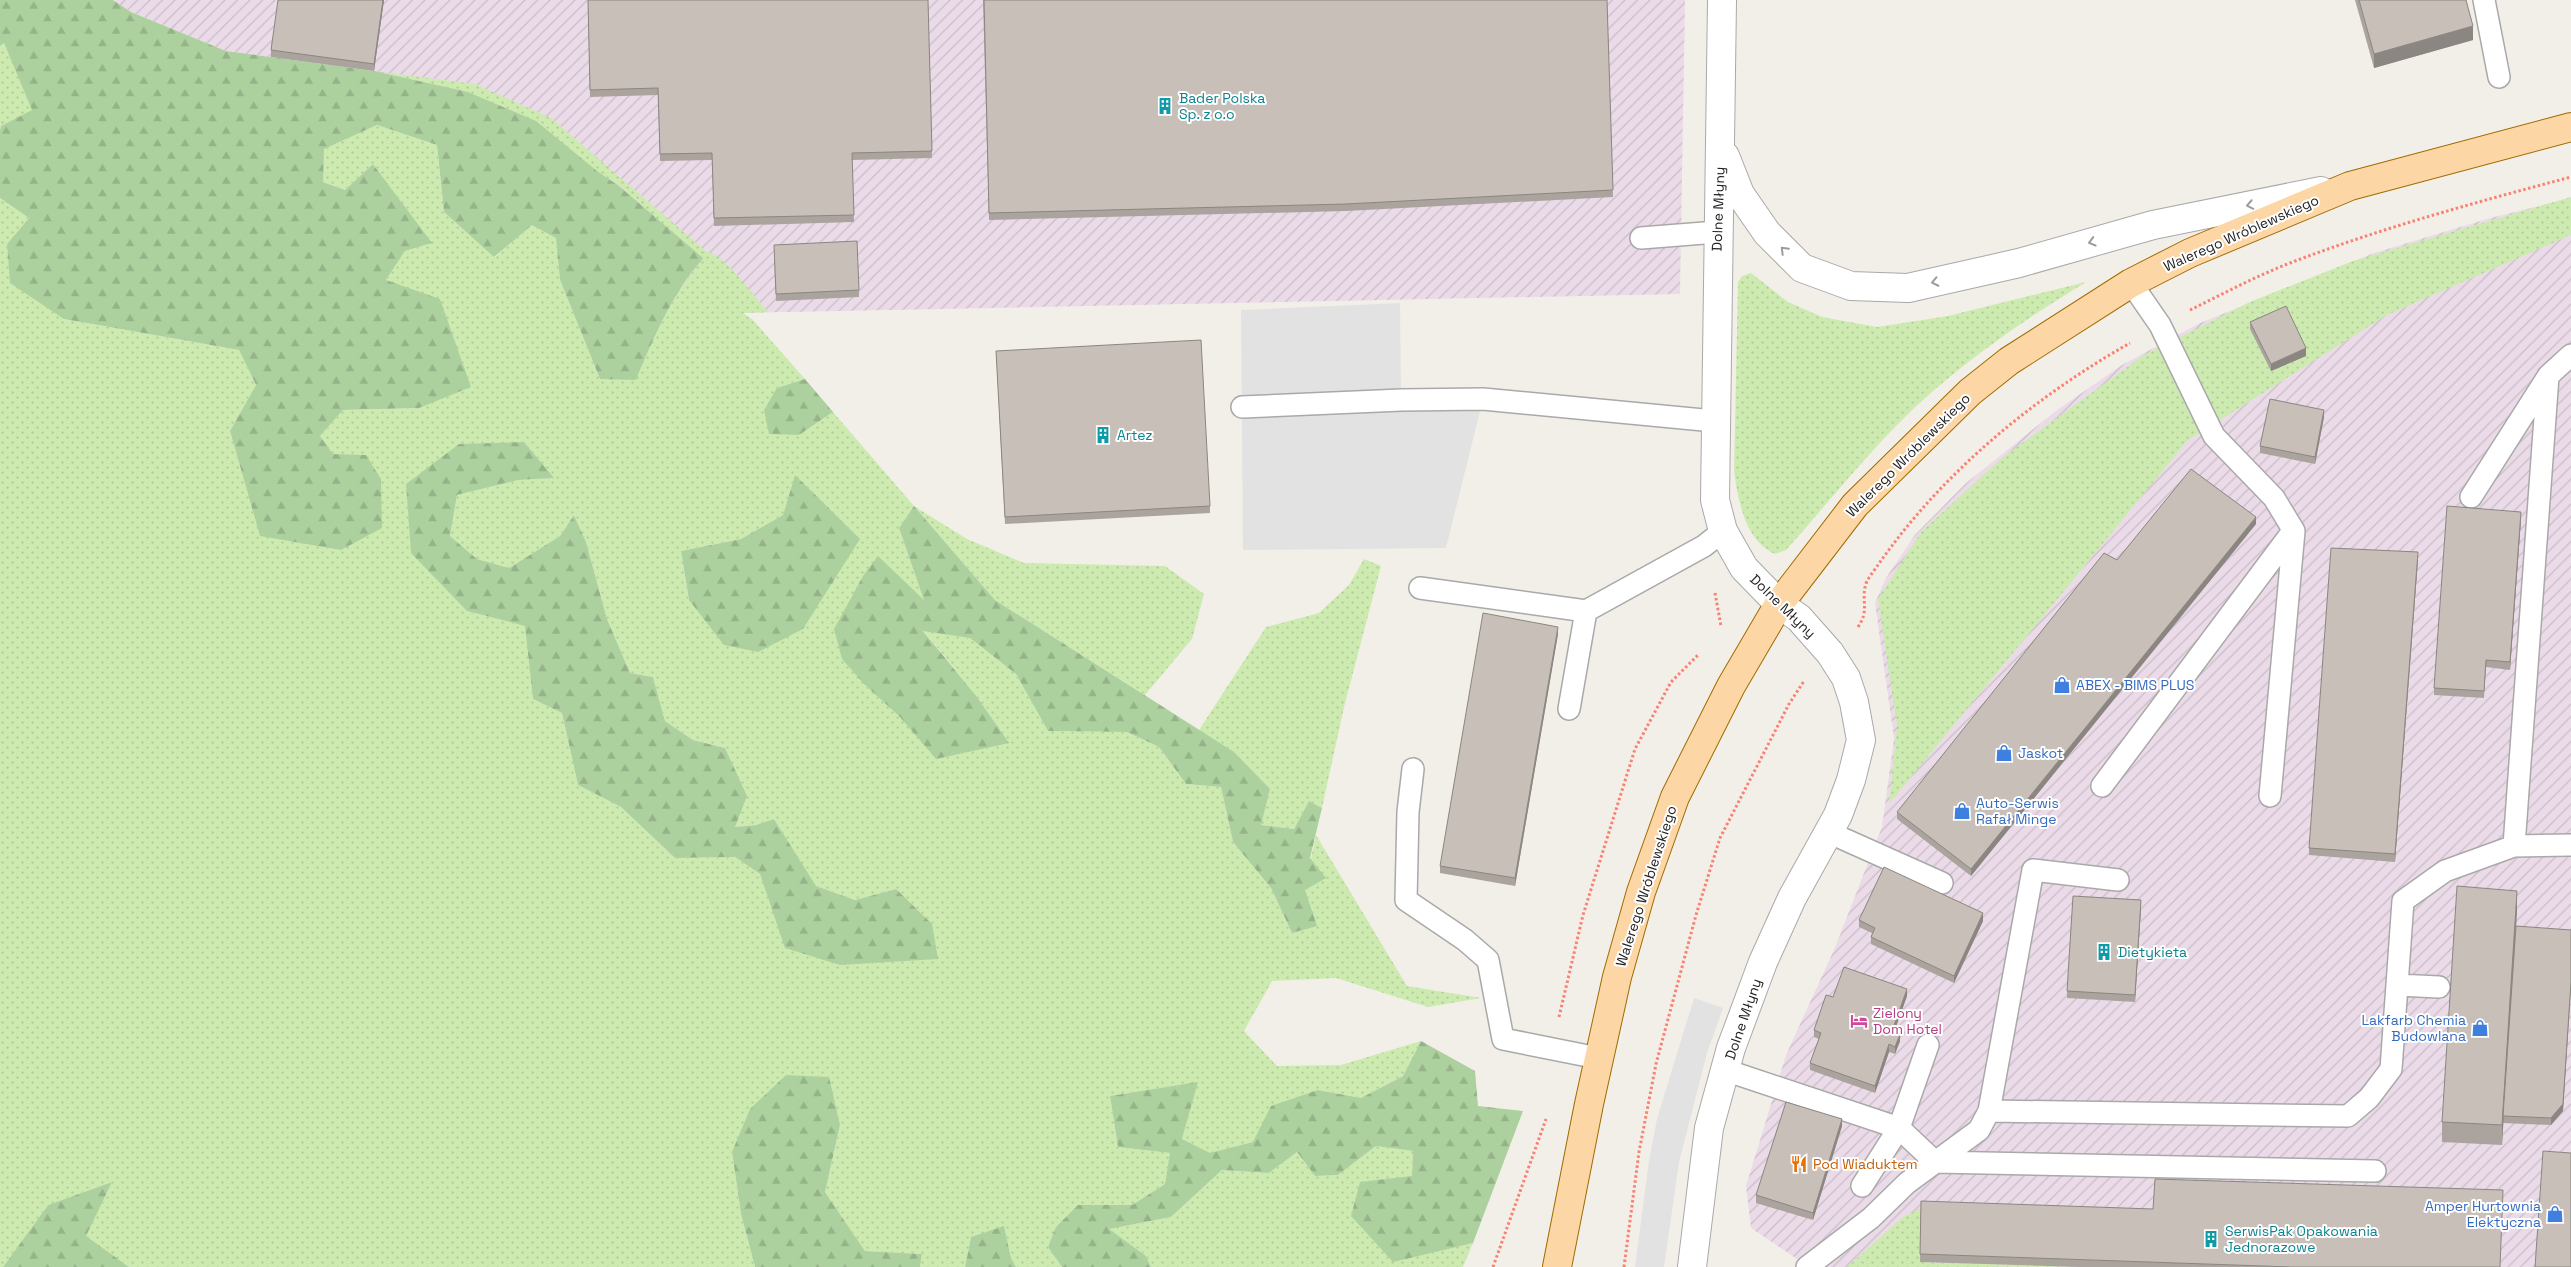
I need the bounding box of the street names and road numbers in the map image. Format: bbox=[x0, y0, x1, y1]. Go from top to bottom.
street label: Dolne Młyny bbox=[1708, 166, 1728, 252]
street label: Walerego Wróblewskiego bbox=[2160, 191, 2322, 275]
street label: Walerego Wróblewskiego bbox=[1842, 389, 1974, 521]
street label: Dolne Młyny bbox=[1746, 570, 1820, 642]
street label: Walerego Wróblewskiego bbox=[1611, 803, 1681, 969]
street label: Dolne Młyny bbox=[1721, 976, 1765, 1062]

